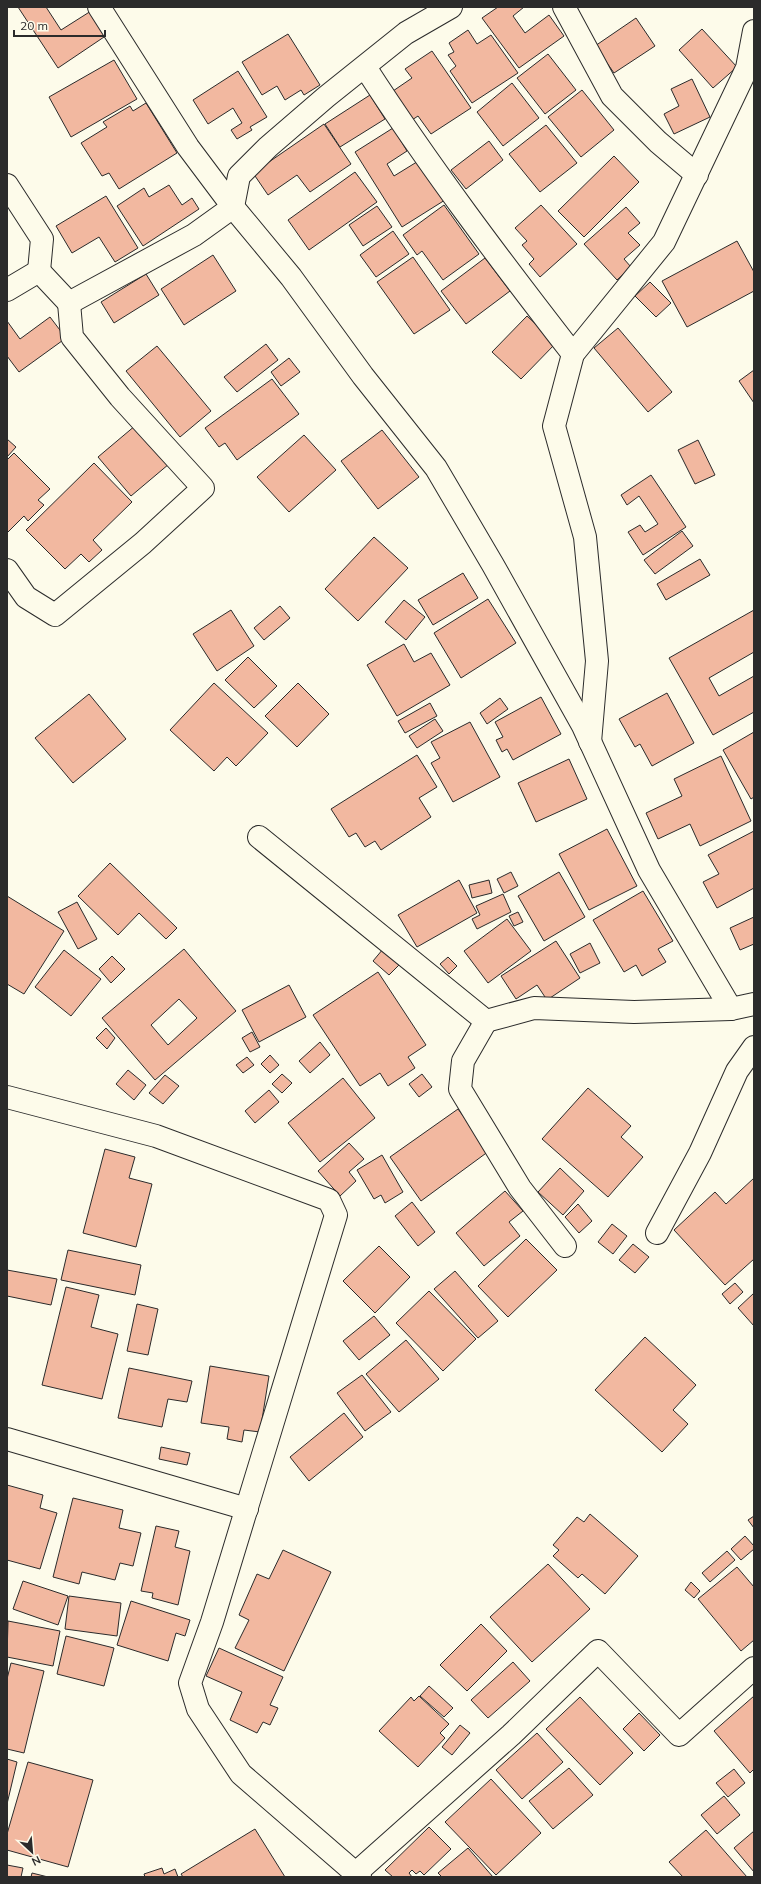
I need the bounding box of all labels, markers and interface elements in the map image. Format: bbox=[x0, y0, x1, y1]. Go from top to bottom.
scale bar bbox=[14, 12, 105, 38]
text: 20 m bbox=[20, 18, 48, 33]
north arrow bbox=[12, 1832, 52, 1872]
text: N bbox=[30, 1853, 43, 1869]

